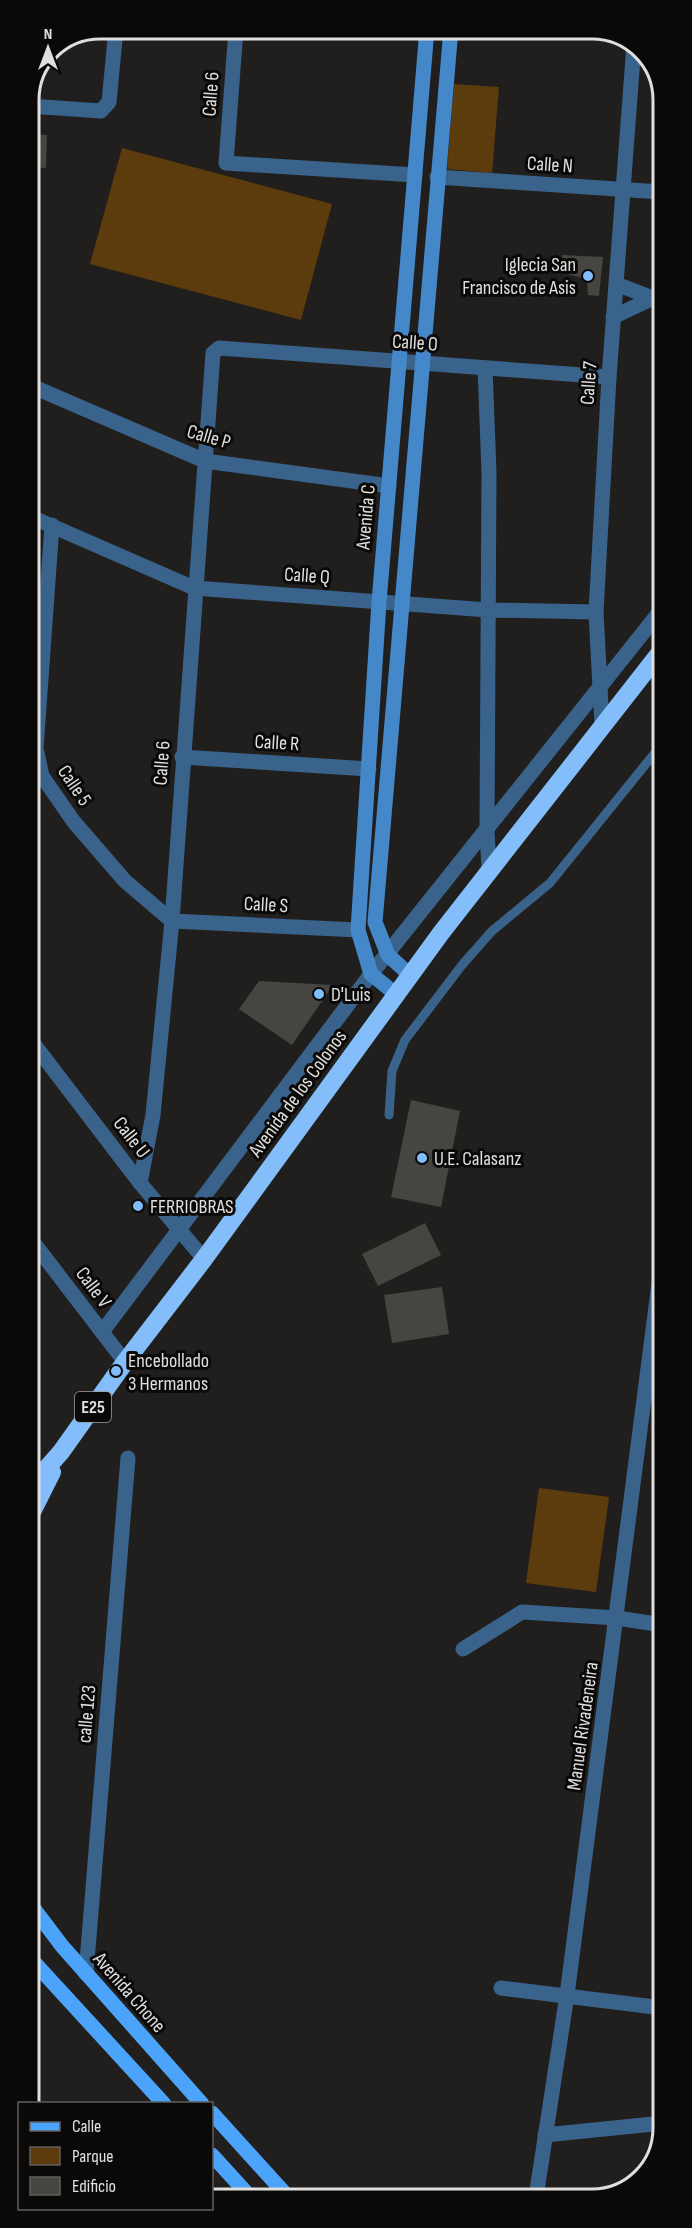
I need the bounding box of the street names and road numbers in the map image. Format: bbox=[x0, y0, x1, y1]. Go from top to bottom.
street label: Calle 6 bbox=[197, 71, 225, 117]
street label: Calle N bbox=[526, 151, 574, 179]
street label: Calle O bbox=[391, 329, 439, 357]
street label: Calle 7 bbox=[576, 360, 602, 406]
street label: Calle P bbox=[184, 419, 233, 455]
street label: Avenida C bbox=[351, 484, 381, 552]
street label: Calle Q bbox=[283, 562, 331, 590]
street label: Calle R bbox=[254, 730, 300, 756]
street label: Calle 6 bbox=[148, 740, 176, 786]
street label: Calle 5 bbox=[52, 761, 96, 810]
street label: Calle S bbox=[243, 892, 289, 918]
street label: Avenida de los Colonos bbox=[243, 1025, 352, 1163]
street label: Calle U bbox=[108, 1112, 155, 1163]
street label: Calle V bbox=[70, 1263, 116, 1313]
road number: E25 bbox=[75, 1392, 111, 1422]
street label: Manuel Rivadeneira bbox=[562, 1660, 604, 1792]
street label: calle 123 bbox=[73, 1684, 101, 1744]
street label: Avenida Chone bbox=[87, 1947, 171, 2038]

